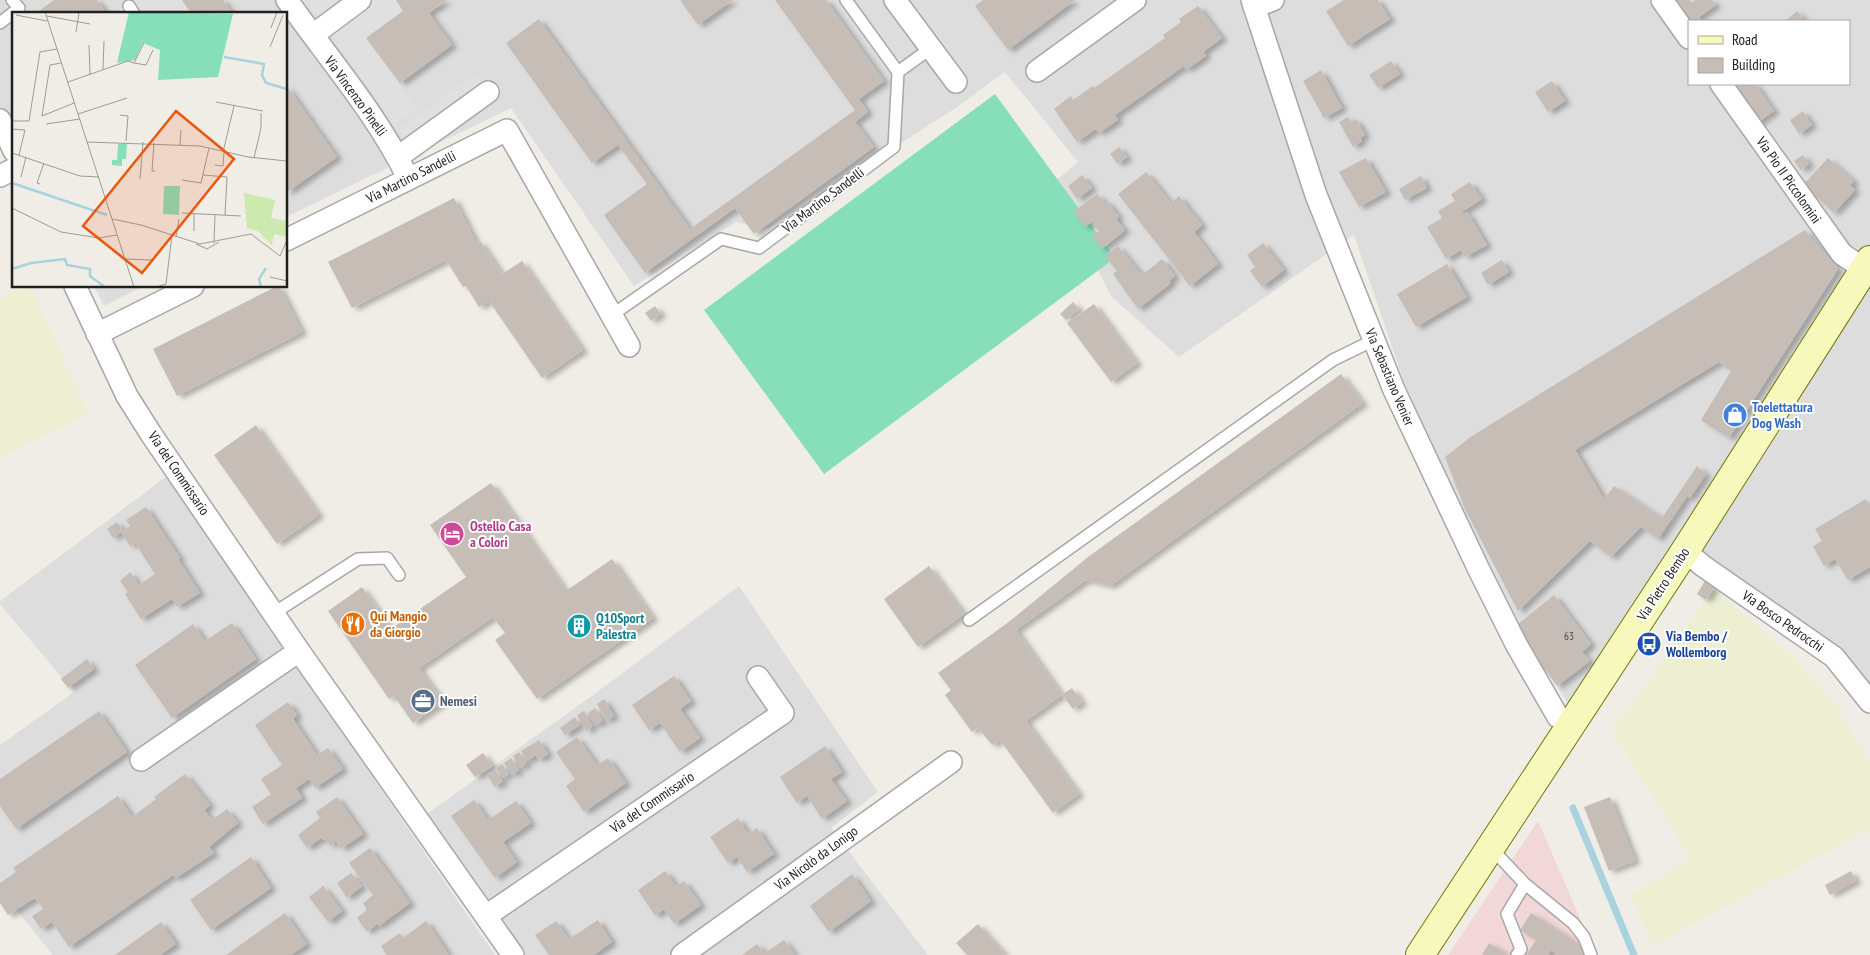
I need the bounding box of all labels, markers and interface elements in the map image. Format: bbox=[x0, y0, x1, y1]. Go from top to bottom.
inset map bbox=[12, 12, 288, 288]
legend bbox=[1688, 20, 1850, 85]
text: Road bbox=[1732, 30, 1758, 49]
street label: Via Vincenzo Pinelli bbox=[320, 52, 391, 140]
text: Building bbox=[1732, 55, 1775, 74]
street label: Via Pio II Piccolomini bbox=[1752, 132, 1825, 227]
street label: Via Martino Sandelli bbox=[362, 147, 459, 208]
street label: Via Martino Sandelli bbox=[778, 163, 868, 237]
street label: Via Sebastiano Venier bbox=[1361, 325, 1419, 429]
place label: Toelettatura Dog Wash bbox=[1752, 398, 1813, 432]
shop icon: Toelettatura Dog Wash bbox=[1722, 402, 1748, 428]
street label: Via del Commissario bbox=[144, 427, 214, 518]
place label: Ostello Casa a Colori bbox=[470, 517, 531, 551]
hotel icon: Ostello Casa a Colori bbox=[439, 521, 465, 547]
street label: Via Pietro Bembo bbox=[1632, 544, 1693, 625]
street label: Via Bosco Pedrocchi bbox=[1738, 586, 1827, 656]
place label: Qui Mangio da Giorgio bbox=[370, 607, 427, 641]
place label: Q10Sport Palestra bbox=[596, 609, 644, 643]
restaurant icon: Qui Mangio da Giorgio bbox=[340, 611, 366, 637]
building icon: Q10Sport Palestra bbox=[566, 613, 592, 639]
place label: Via Bembo / Wollemborg bbox=[1665, 627, 1728, 661]
house number: 63 bbox=[1564, 629, 1574, 643]
bus stop icon: Via Bembo / Wollemborg bbox=[1636, 631, 1662, 657]
office icon: Nemesi bbox=[410, 688, 436, 714]
place label: Nemesi bbox=[440, 692, 477, 710]
street label: Via del Commissario bbox=[606, 767, 697, 837]
street label: Via Nicolò da Lonigo bbox=[770, 822, 861, 895]

